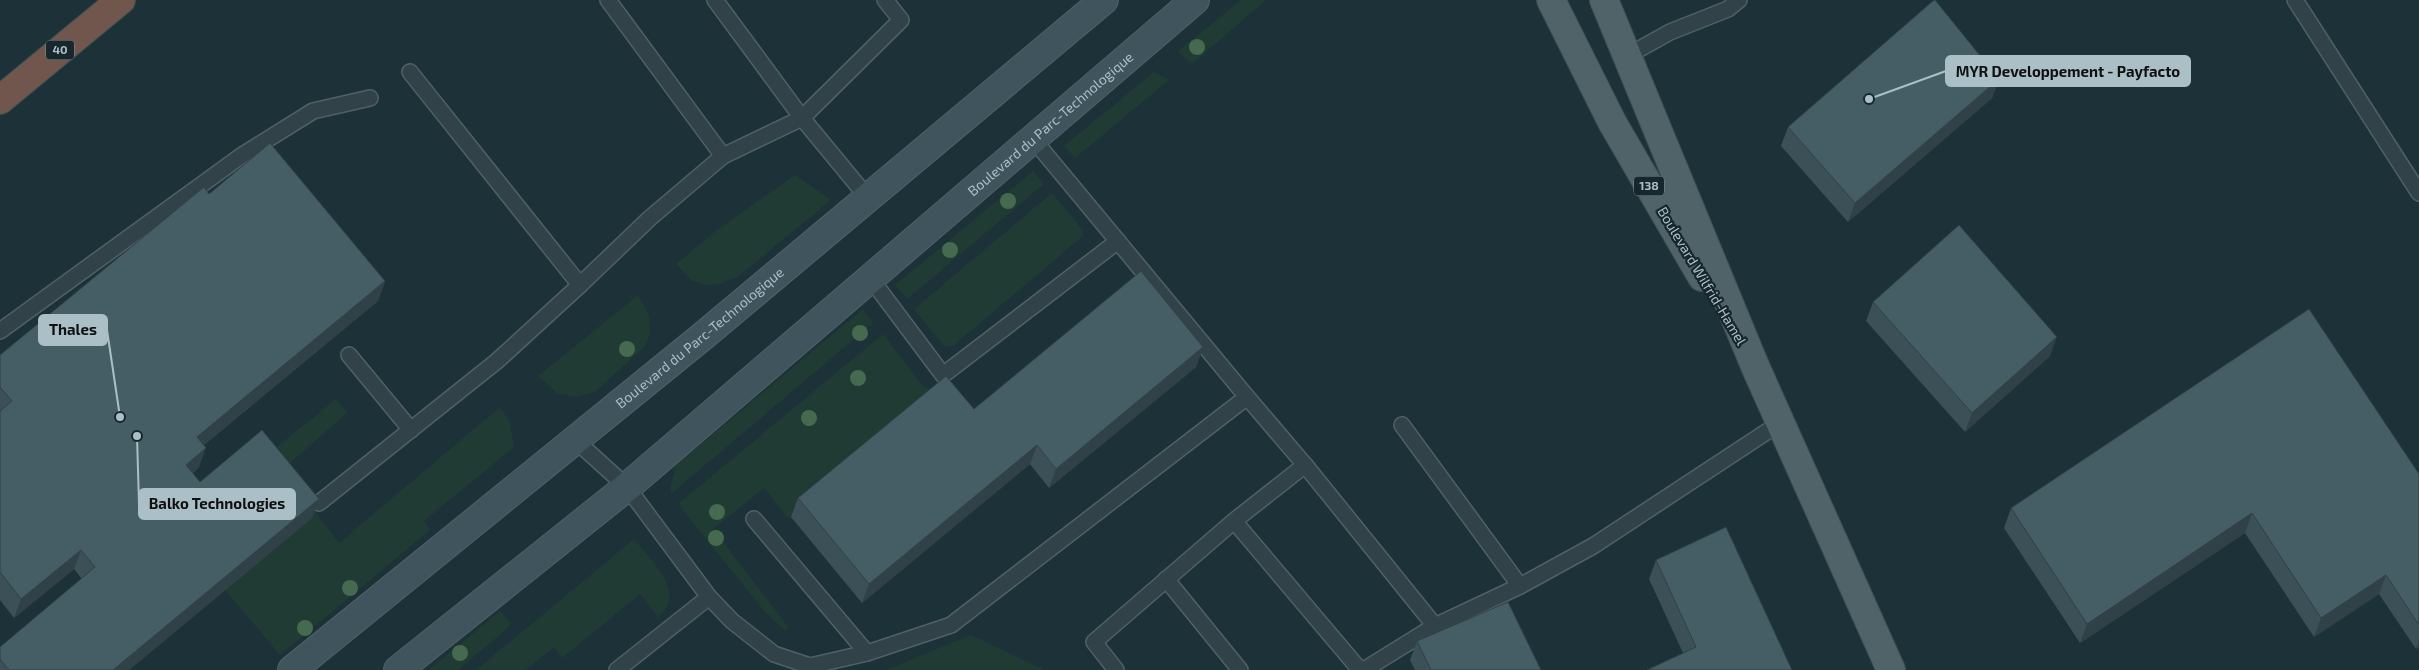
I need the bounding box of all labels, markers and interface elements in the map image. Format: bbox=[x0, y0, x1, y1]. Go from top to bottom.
road number: 40 bbox=[46, 40, 74, 60]
street label: Boulevard du Parc-Technologique bbox=[964, 48, 1136, 199]
callout: MYR Developpement - Payfacto bbox=[1946, 56, 2190, 86]
text: MYR Developpement - Payfacto bbox=[1956, 62, 2180, 81]
road number: 138 bbox=[1634, 177, 1664, 196]
street label: Boulevard Wilfrid-Hamel bbox=[1654, 204, 1751, 349]
street label: Boulevard du Parc-Technologique bbox=[612, 263, 787, 412]
callout: Thales bbox=[39, 315, 107, 345]
text: Thales bbox=[49, 320, 97, 338]
callout: Balko Technologies bbox=[139, 489, 295, 519]
text: Balko Technologies bbox=[149, 494, 285, 512]

